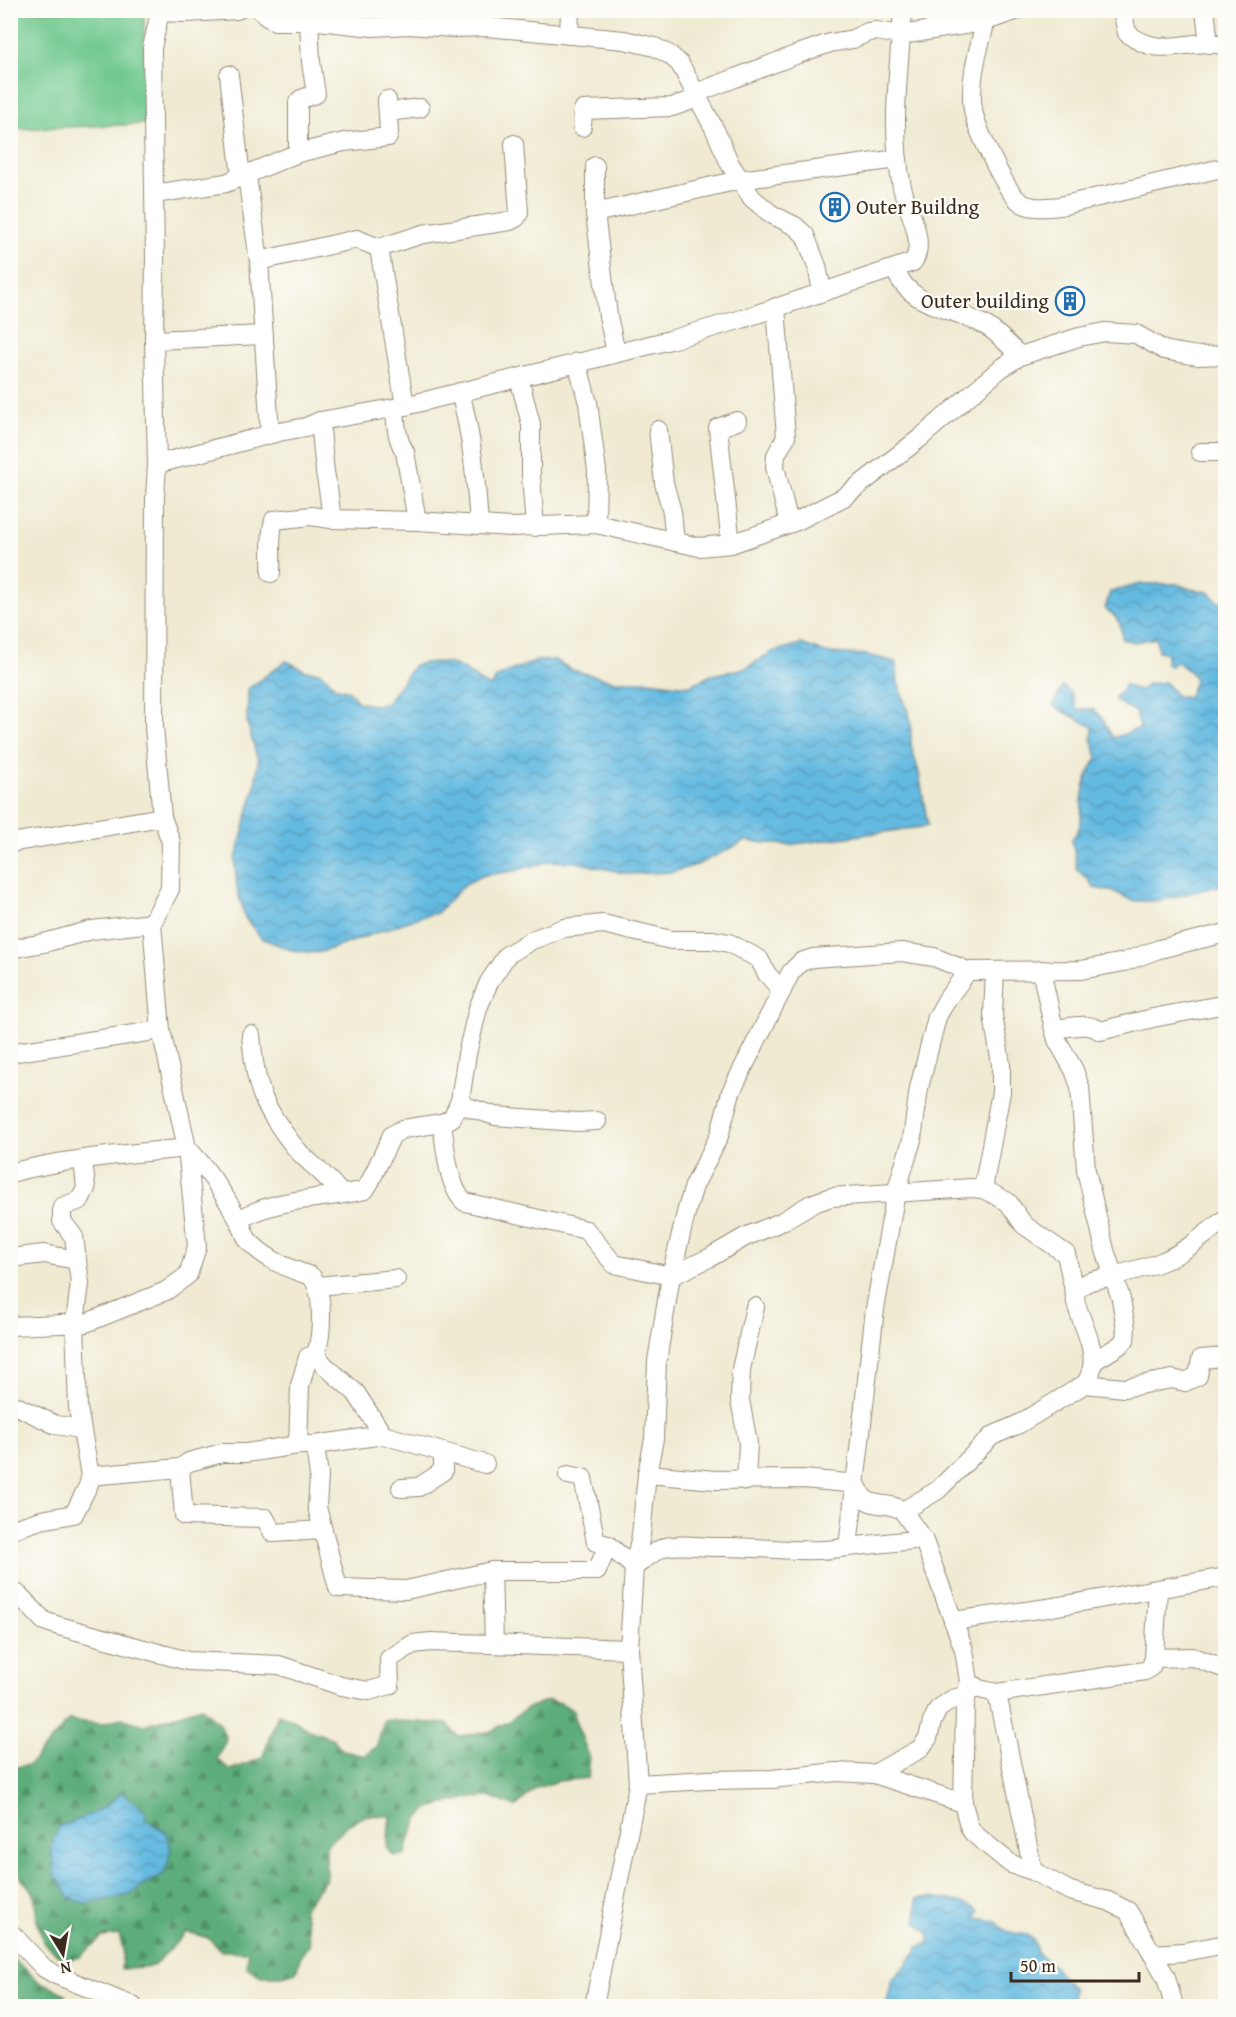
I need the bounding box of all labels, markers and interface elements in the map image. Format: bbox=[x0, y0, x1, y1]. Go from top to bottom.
building icon: Outer Buildng bbox=[819, 191, 851, 223]
place label: Outer Buildng bbox=[856, 191, 980, 222]
place label: Outer building bbox=[921, 285, 1050, 316]
building icon: Outer building bbox=[1054, 285, 1086, 317]
north arrow bbox=[33, 1924, 93, 1984]
scale bar bbox=[1011, 1945, 1138, 1983]
text: 50 m bbox=[1020, 1952, 1056, 1979]
text: N bbox=[58, 1956, 73, 1982]

